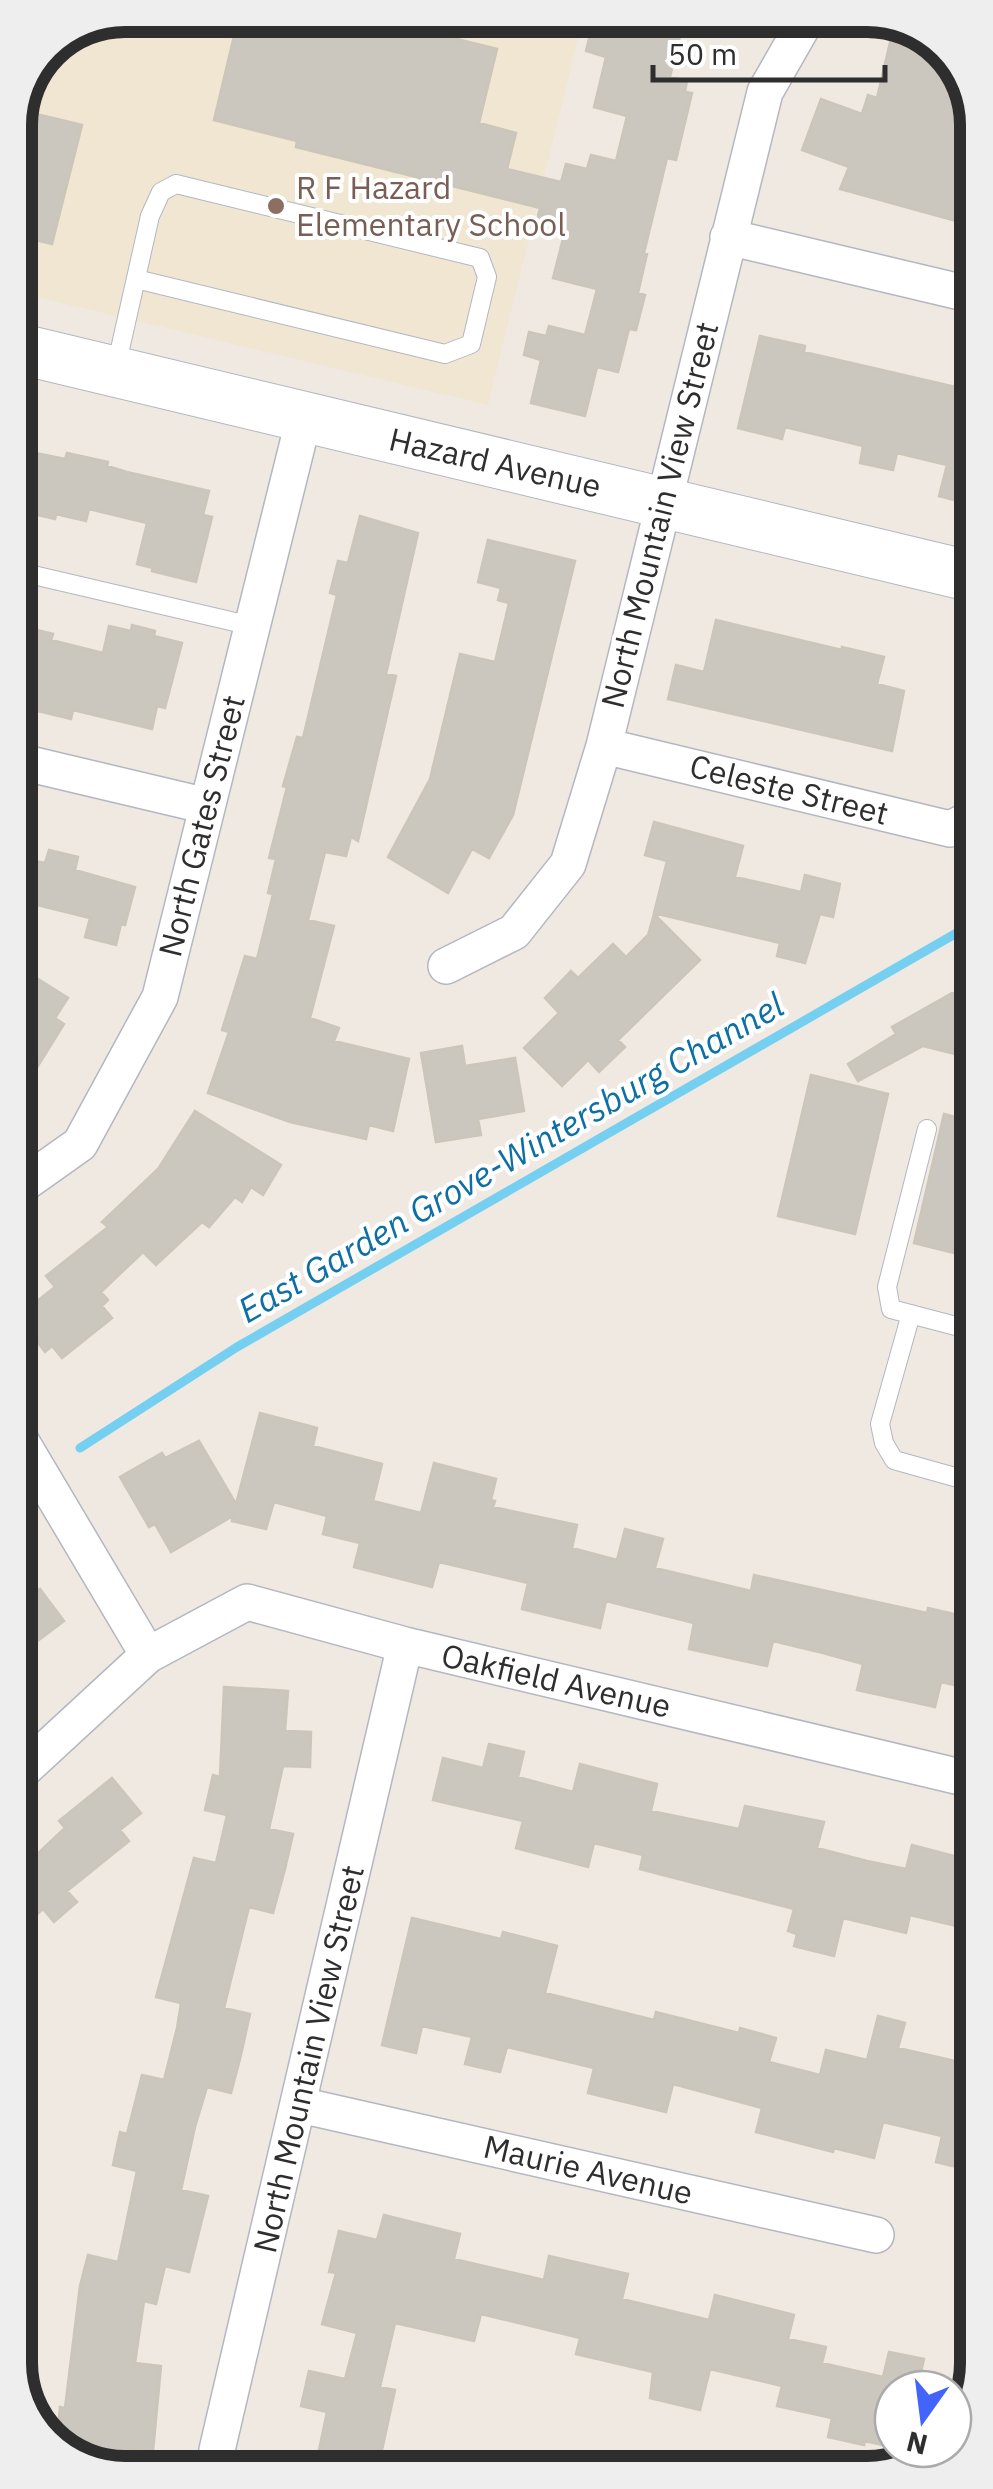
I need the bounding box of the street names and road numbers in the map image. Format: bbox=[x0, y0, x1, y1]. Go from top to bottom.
street label: North Mountain View Street bbox=[591, 317, 727, 712]
street label: Hazard Avenue bbox=[385, 417, 605, 507]
street label: North Gates Street bbox=[148, 691, 254, 961]
street label: Celeste Street bbox=[686, 744, 893, 834]
street label: Oakfield Avenue bbox=[437, 1633, 675, 1727]
street label: North Mountain View Street bbox=[243, 1861, 373, 2257]
street label: Maurie Avenue bbox=[480, 2125, 697, 2213]

